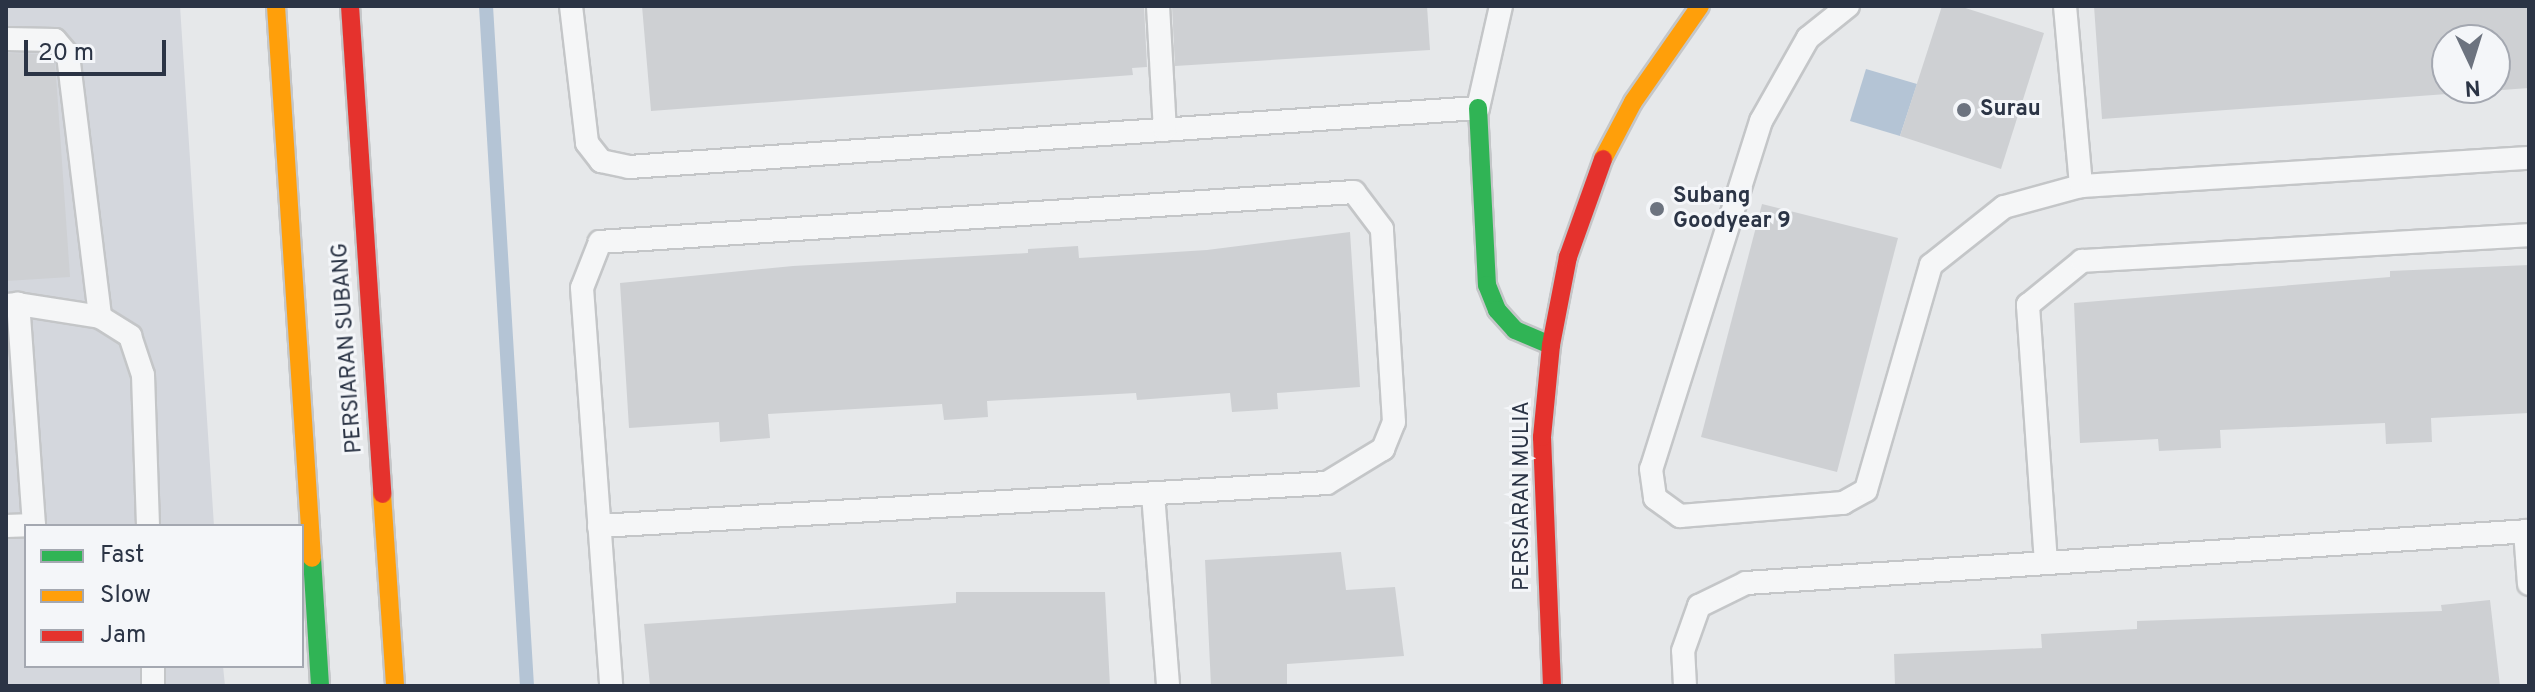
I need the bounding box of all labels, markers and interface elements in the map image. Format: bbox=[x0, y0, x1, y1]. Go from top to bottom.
scale bar bbox=[28, 24, 170, 74]
north arrow bbox=[2431, 24, 2511, 104]
text: 20 m bbox=[38, 39, 94, 69]
text: N bbox=[2464, 72, 2481, 100]
place label: Surau bbox=[1980, 97, 2041, 123]
marker: Surau bbox=[1955, 101, 1973, 119]
place label: Subang Goodyear 9 bbox=[1673, 183, 1791, 234]
marker: Subang Goodyear 9 bbox=[1648, 200, 1666, 218]
street label: PERSIARAN SUBANG bbox=[327, 242, 369, 454]
street label: PERSIARAN MULIA bbox=[1510, 401, 1536, 591]
legend bbox=[24, 524, 304, 668]
text: Fast bbox=[100, 541, 144, 571]
text: Slow bbox=[100, 581, 151, 611]
text: Jam bbox=[100, 621, 146, 651]

